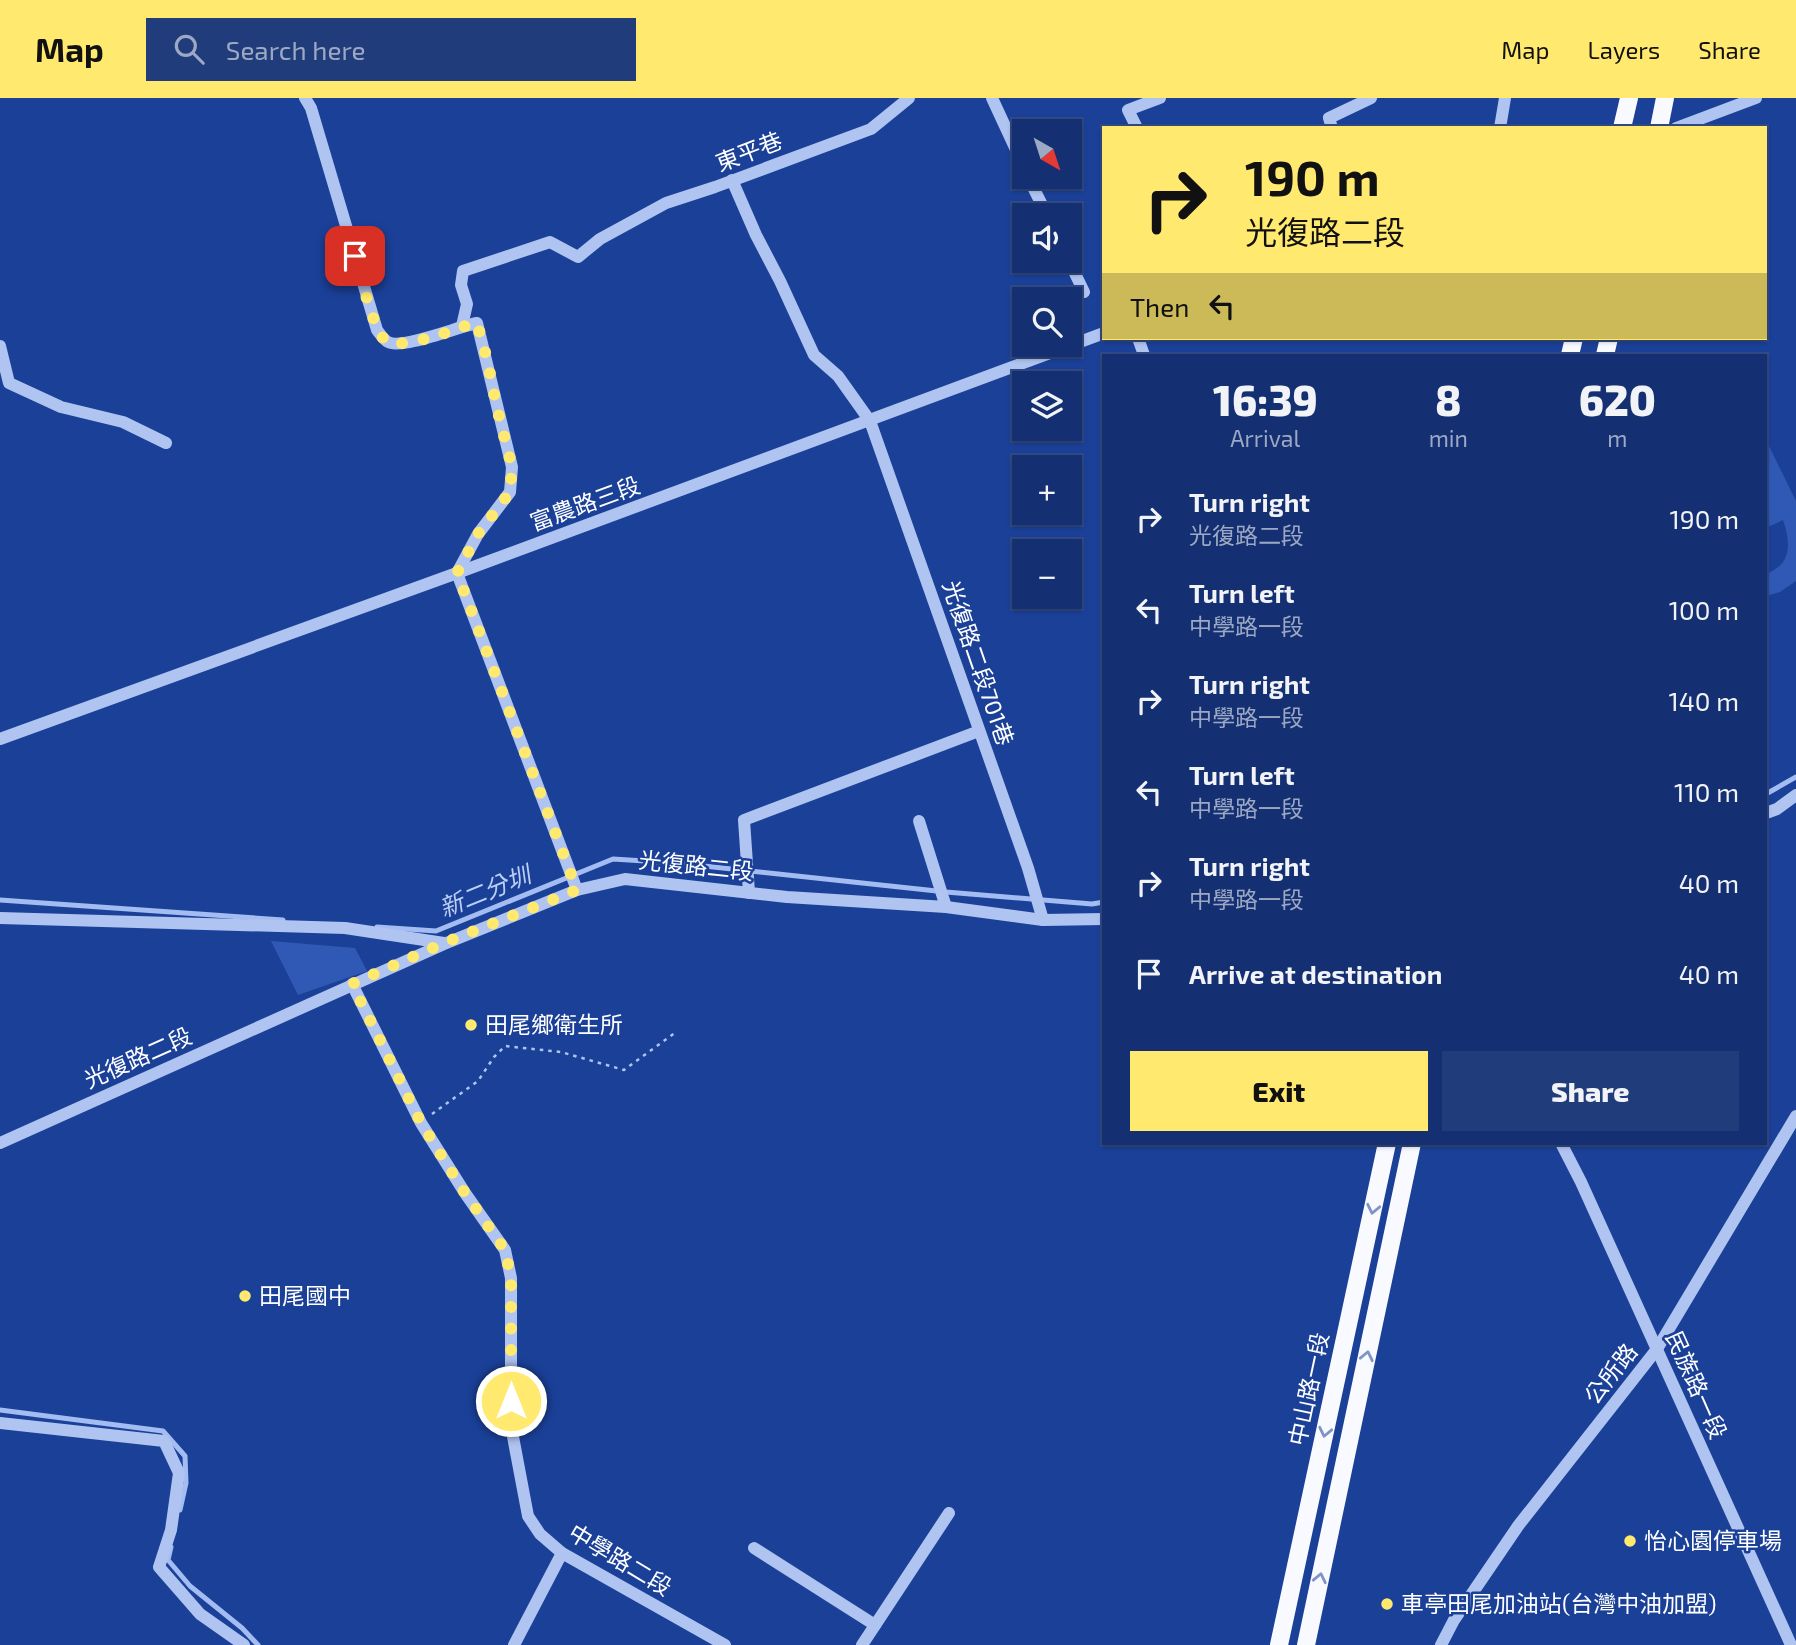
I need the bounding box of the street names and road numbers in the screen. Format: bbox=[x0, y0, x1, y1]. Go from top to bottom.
street label: 東平巷 bbox=[711, 126, 786, 177]
street label: 富農路三段 bbox=[526, 470, 643, 536]
street label: 光復路二段701巷 bbox=[938, 576, 1020, 749]
street label: 光復路二段 bbox=[637, 845, 755, 885]
street label: 光復路二段 bbox=[79, 1021, 196, 1093]
street label: 民族路一段 bbox=[1661, 1326, 1733, 1443]
street label: 中山路一段 bbox=[1282, 1330, 1334, 1448]
street label: 公所路 bbox=[1578, 1338, 1642, 1409]
street label: 中學路二段 bbox=[564, 1518, 677, 1601]

